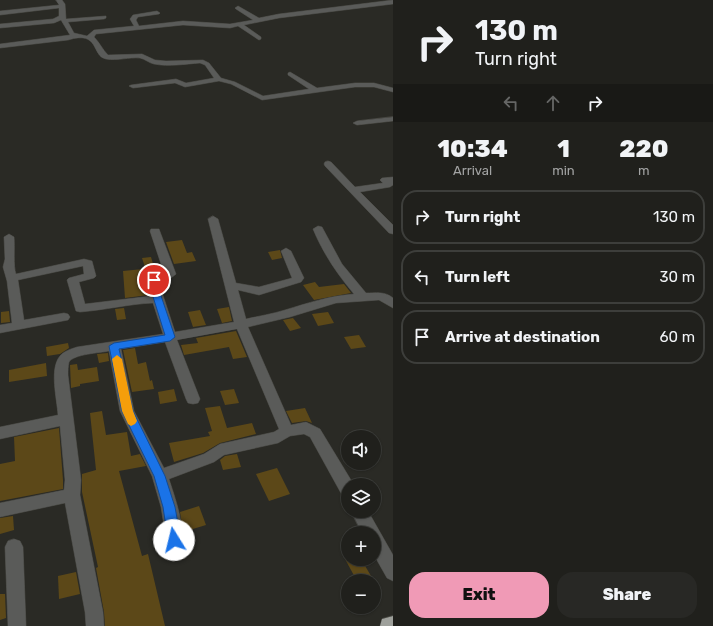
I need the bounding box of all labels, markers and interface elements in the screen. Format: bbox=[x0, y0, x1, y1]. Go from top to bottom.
text: 130 m bbox=[475, 14, 558, 47]
icon: right bbox=[409, 16, 461, 68]
text: Turn right bbox=[475, 48, 557, 70]
icon: left bbox=[500, 92, 522, 114]
icon: ahead bbox=[542, 92, 564, 114]
icon: right bbox=[584, 92, 606, 114]
text: 10:34 bbox=[437, 135, 508, 163]
text: 1 bbox=[557, 135, 570, 163]
text: 220 bbox=[619, 135, 669, 163]
text: Arrival bbox=[453, 163, 492, 178]
text: min bbox=[552, 163, 575, 178]
text: m bbox=[638, 163, 650, 178]
icon: right bbox=[411, 206, 433, 228]
text: Turn right bbox=[445, 208, 520, 226]
text: 130 m bbox=[653, 208, 695, 226]
pin bbox=[137, 263, 171, 297]
icon: left bbox=[411, 266, 433, 288]
text: Turn left bbox=[445, 268, 510, 286]
text: 30 m bbox=[659, 268, 695, 286]
icon: arrive bbox=[143, 269, 165, 291]
icon: arrive bbox=[411, 326, 433, 348]
text: Arrive at destination bbox=[445, 328, 600, 346]
text: 60 m bbox=[659, 328, 695, 346]
map controls bbox=[341, 430, 381, 614]
button: sound bbox=[341, 430, 381, 470]
button: layers bbox=[341, 478, 381, 518]
position arrow bbox=[153, 519, 195, 561]
button: + bbox=[341, 526, 381, 566]
button: Exit bbox=[409, 572, 549, 618]
button: Share bbox=[557, 572, 697, 618]
button: − bbox=[341, 574, 381, 614]

